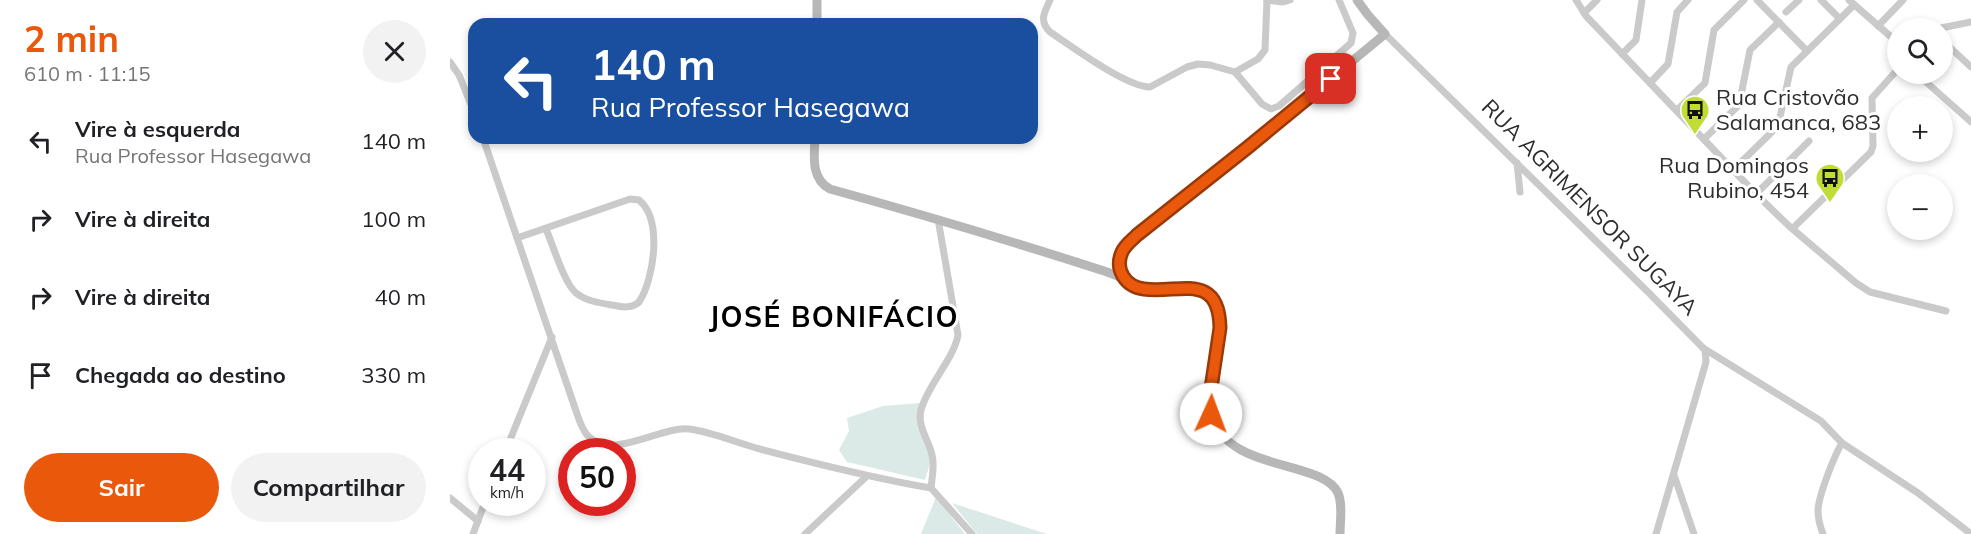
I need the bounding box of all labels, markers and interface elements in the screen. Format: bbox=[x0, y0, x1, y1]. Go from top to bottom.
text: 2 min bbox=[24, 16, 119, 61]
map controls bbox=[1887, 18, 1953, 240]
button: search bbox=[1887, 18, 1953, 84]
button: close bbox=[363, 20, 426, 83]
text: 140 m bbox=[591, 38, 716, 91]
icon: left bbox=[492, 42, 570, 120]
pin bbox=[1305, 53, 1356, 104]
text: 610 m · 11:15 bbox=[24, 61, 150, 86]
icon: arrive bbox=[1314, 62, 1347, 95]
place label: Rua Cristovão Salamanca, 683 bbox=[1716, 83, 1881, 136]
text: Rua Professor Hasegawa bbox=[591, 90, 910, 124]
street label: RUA AGRIMENSOR SUGAYA bbox=[1476, 93, 1704, 321]
bus stop icon: Rua Cristovão Salamanca, 683 bbox=[1679, 94, 1711, 136]
button: + bbox=[1887, 96, 1953, 162]
text: Vire à esquerda bbox=[75, 115, 240, 143]
icon: left bbox=[24, 125, 57, 158]
text: 140 m bbox=[361, 127, 426, 155]
text: Rua Professor Hasegawa bbox=[75, 143, 311, 168]
place label: Rua Domingos Rubino, 454 bbox=[1659, 151, 1809, 204]
bus stop icon: Rua Domingos Rubino, 454 bbox=[1814, 162, 1846, 204]
button: − bbox=[1887, 174, 1953, 240]
icon: right bbox=[24, 203, 57, 236]
text: Vire à direita bbox=[75, 205, 210, 233]
text: 100 m bbox=[361, 205, 426, 233]
icon: right bbox=[24, 281, 57, 314]
text: Vire à direita bbox=[75, 283, 210, 311]
text: 40 m bbox=[375, 283, 426, 311]
district label: JOSÉ BONIFÁCIO bbox=[709, 299, 959, 334]
icon: arrive bbox=[24, 359, 57, 392]
text: Chegada ao destino bbox=[75, 361, 286, 389]
text: 330 m bbox=[361, 361, 426, 389]
position arrow bbox=[1179, 382, 1243, 446]
speed limit sign: 50 bbox=[558, 438, 636, 516]
text: 44 bbox=[489, 451, 525, 489]
button: Sair bbox=[24, 453, 219, 522]
button: Compartilhar bbox=[231, 453, 426, 522]
text: km/h bbox=[490, 483, 524, 502]

